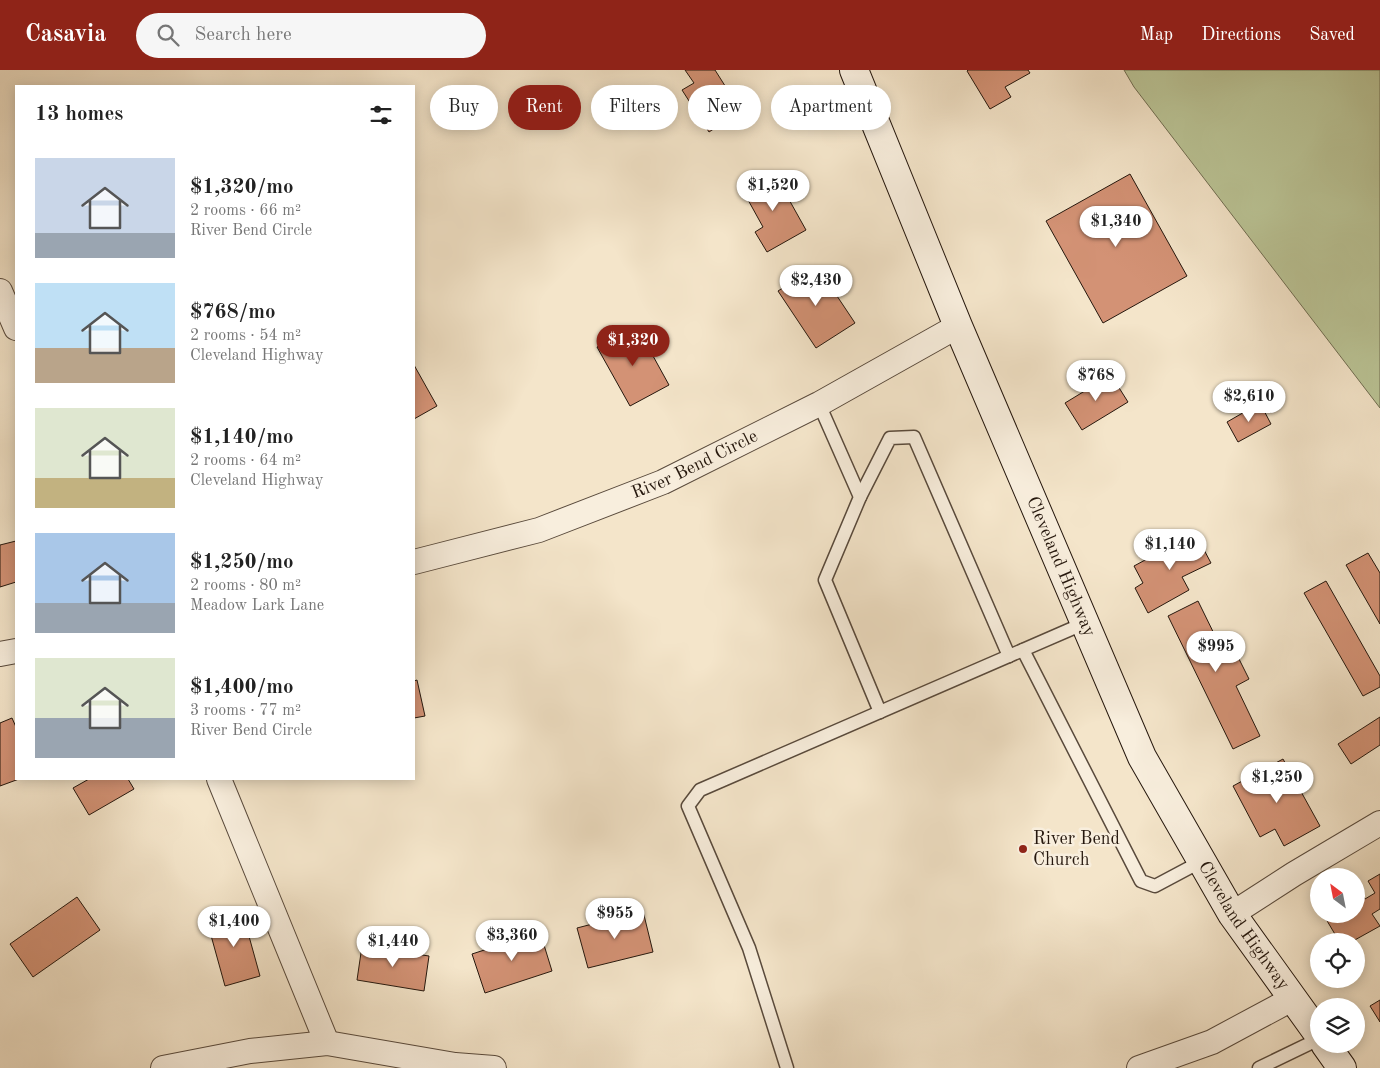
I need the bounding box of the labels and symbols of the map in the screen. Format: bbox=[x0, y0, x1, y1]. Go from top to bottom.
pin: $1,520 bbox=[732, 170, 814, 212]
pin: $1,340 bbox=[1075, 206, 1157, 248]
pin: $2,430 bbox=[775, 264, 857, 307]
pin: $1,320 bbox=[592, 324, 674, 367]
pin: $768 bbox=[1066, 360, 1126, 402]
pin: $2,610 bbox=[1208, 380, 1290, 423]
street label: River Bend Circle bbox=[629, 427, 761, 502]
street label: Cleveland Highway bbox=[1023, 494, 1099, 640]
pin: $1,140 bbox=[1129, 528, 1211, 571]
pin: $995 bbox=[1186, 630, 1246, 673]
pin: $1,250 bbox=[1236, 762, 1318, 804]
place label: River Bend Church bbox=[1033, 830, 1120, 869]
marker: River Bend Church bbox=[1017, 843, 1029, 855]
street label: Cleveland Highway bbox=[1195, 858, 1293, 994]
north arrow bbox=[1310, 868, 1365, 922]
pin: $955 bbox=[585, 898, 645, 940]
pin: $1,400 bbox=[193, 906, 275, 948]
pin: $3,360 bbox=[471, 920, 553, 962]
pin: $1,440 bbox=[352, 926, 434, 968]

